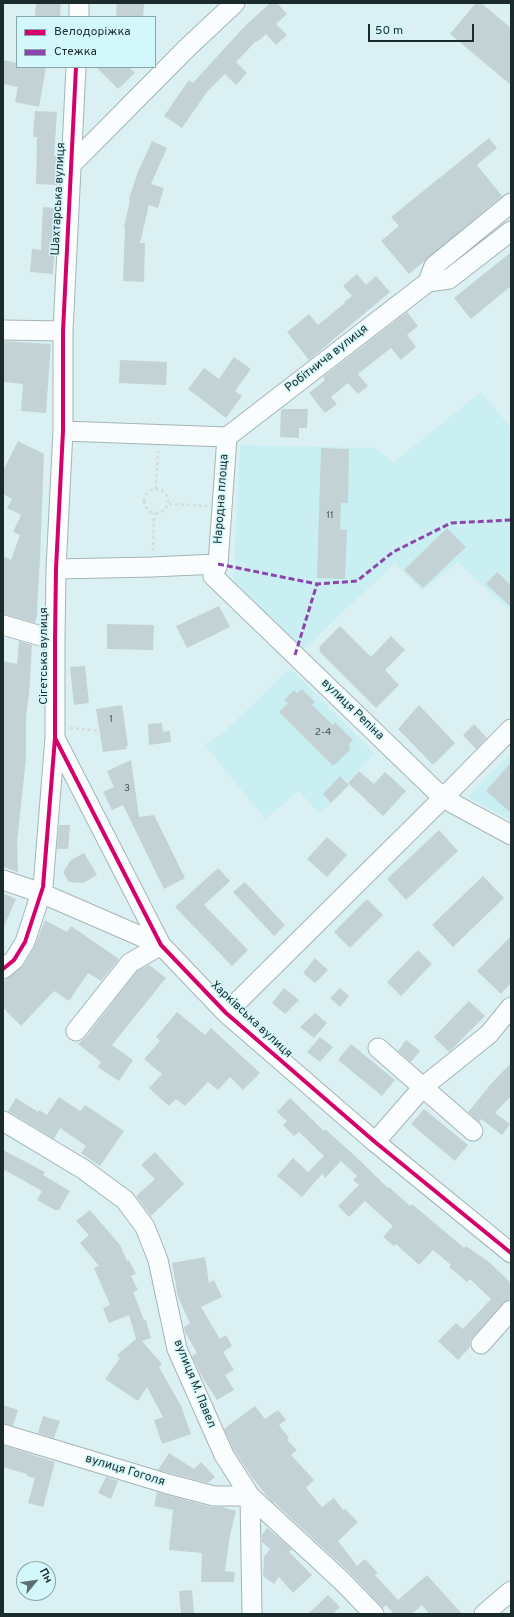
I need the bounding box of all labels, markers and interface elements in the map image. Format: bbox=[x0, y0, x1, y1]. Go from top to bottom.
legend bbox=[16, 16, 156, 68]
scale bar bbox=[370, 16, 476, 42]
text: 50 m bbox=[375, 23, 403, 39]
text: Велодоріжка bbox=[54, 24, 131, 40]
text: Стежка bbox=[54, 44, 97, 60]
street label: Шахтарська вулиця bbox=[49, 142, 69, 256]
street label: Робітнича вулиця bbox=[283, 322, 371, 396]
street label: Народна площа bbox=[212, 453, 232, 545]
house number: 11 bbox=[326, 510, 334, 522]
street label: Сігетська вулиця bbox=[38, 607, 52, 705]
street label: вулиця Репіна bbox=[318, 676, 386, 744]
house number: 1 bbox=[109, 714, 113, 726]
house number: 2-4 bbox=[315, 727, 331, 739]
house number: 3 bbox=[124, 783, 130, 795]
street label: Харківська вулиця bbox=[207, 978, 295, 1062]
street label: вулиця М. Павел bbox=[170, 1338, 218, 1430]
street label: вулиця Гоголя bbox=[83, 1452, 167, 1490]
north arrow bbox=[16, 1561, 56, 1601]
text: Пн bbox=[36, 1566, 55, 1586]

